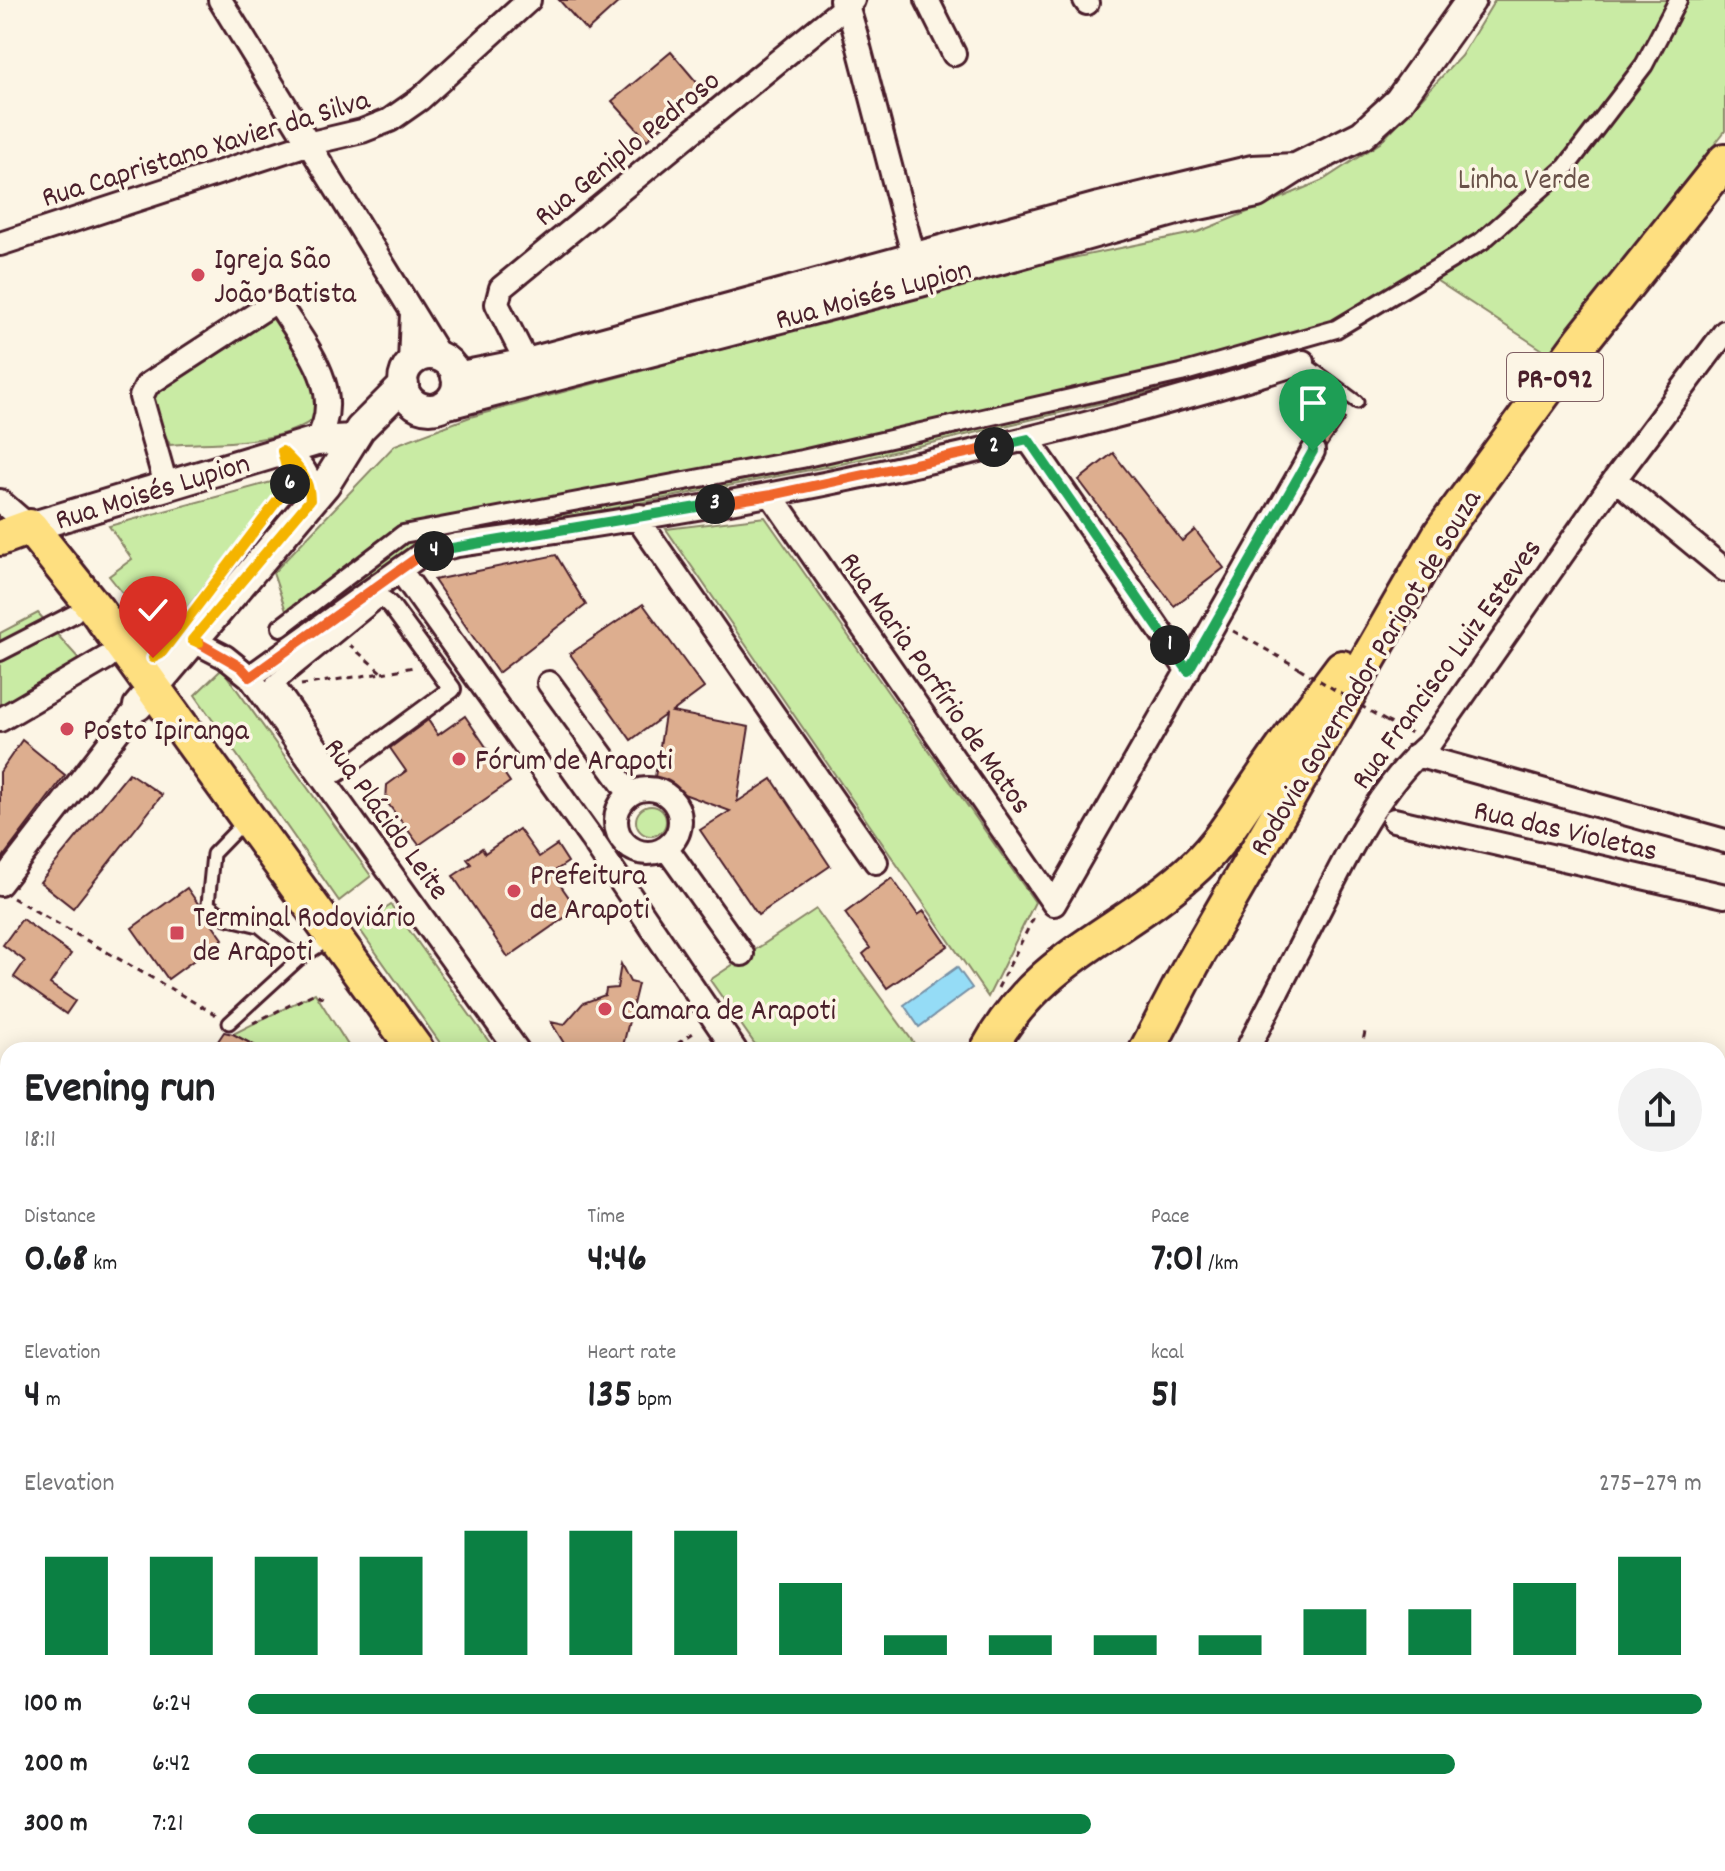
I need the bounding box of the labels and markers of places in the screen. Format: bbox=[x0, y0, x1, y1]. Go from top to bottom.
place label: Igreja São João Batista bbox=[214, 241, 357, 318]
marker: Igreja São João Batista bbox=[189, 266, 207, 284]
pin bbox=[1279, 369, 1347, 451]
pin: 2 bbox=[974, 427, 1014, 467]
pin: 6 bbox=[270, 464, 310, 504]
pin: 3 bbox=[695, 484, 735, 524]
pin: 4 bbox=[414, 531, 454, 571]
pin bbox=[119, 576, 187, 658]
pin: 1 bbox=[1150, 625, 1190, 665]
place label: Posto Ipiranga bbox=[83, 712, 250, 755]
marker: Posto Ipiranga bbox=[58, 720, 76, 738]
place label: Fórum de Arapoti bbox=[475, 742, 673, 785]
marker: Fórum de Arapoti bbox=[450, 750, 468, 768]
place label: Prefeitura de Arapoti bbox=[530, 857, 649, 934]
marker: Prefeitura de Arapoti bbox=[505, 882, 523, 900]
place label: Terminal Rodoviário de Arapoti bbox=[193, 899, 416, 976]
marker: Terminal Rodoviário de Arapoti bbox=[168, 924, 186, 942]
place label: Camara de Arapoti bbox=[621, 992, 836, 1035]
marker: Camara de Arapoti bbox=[596, 1000, 614, 1018]

